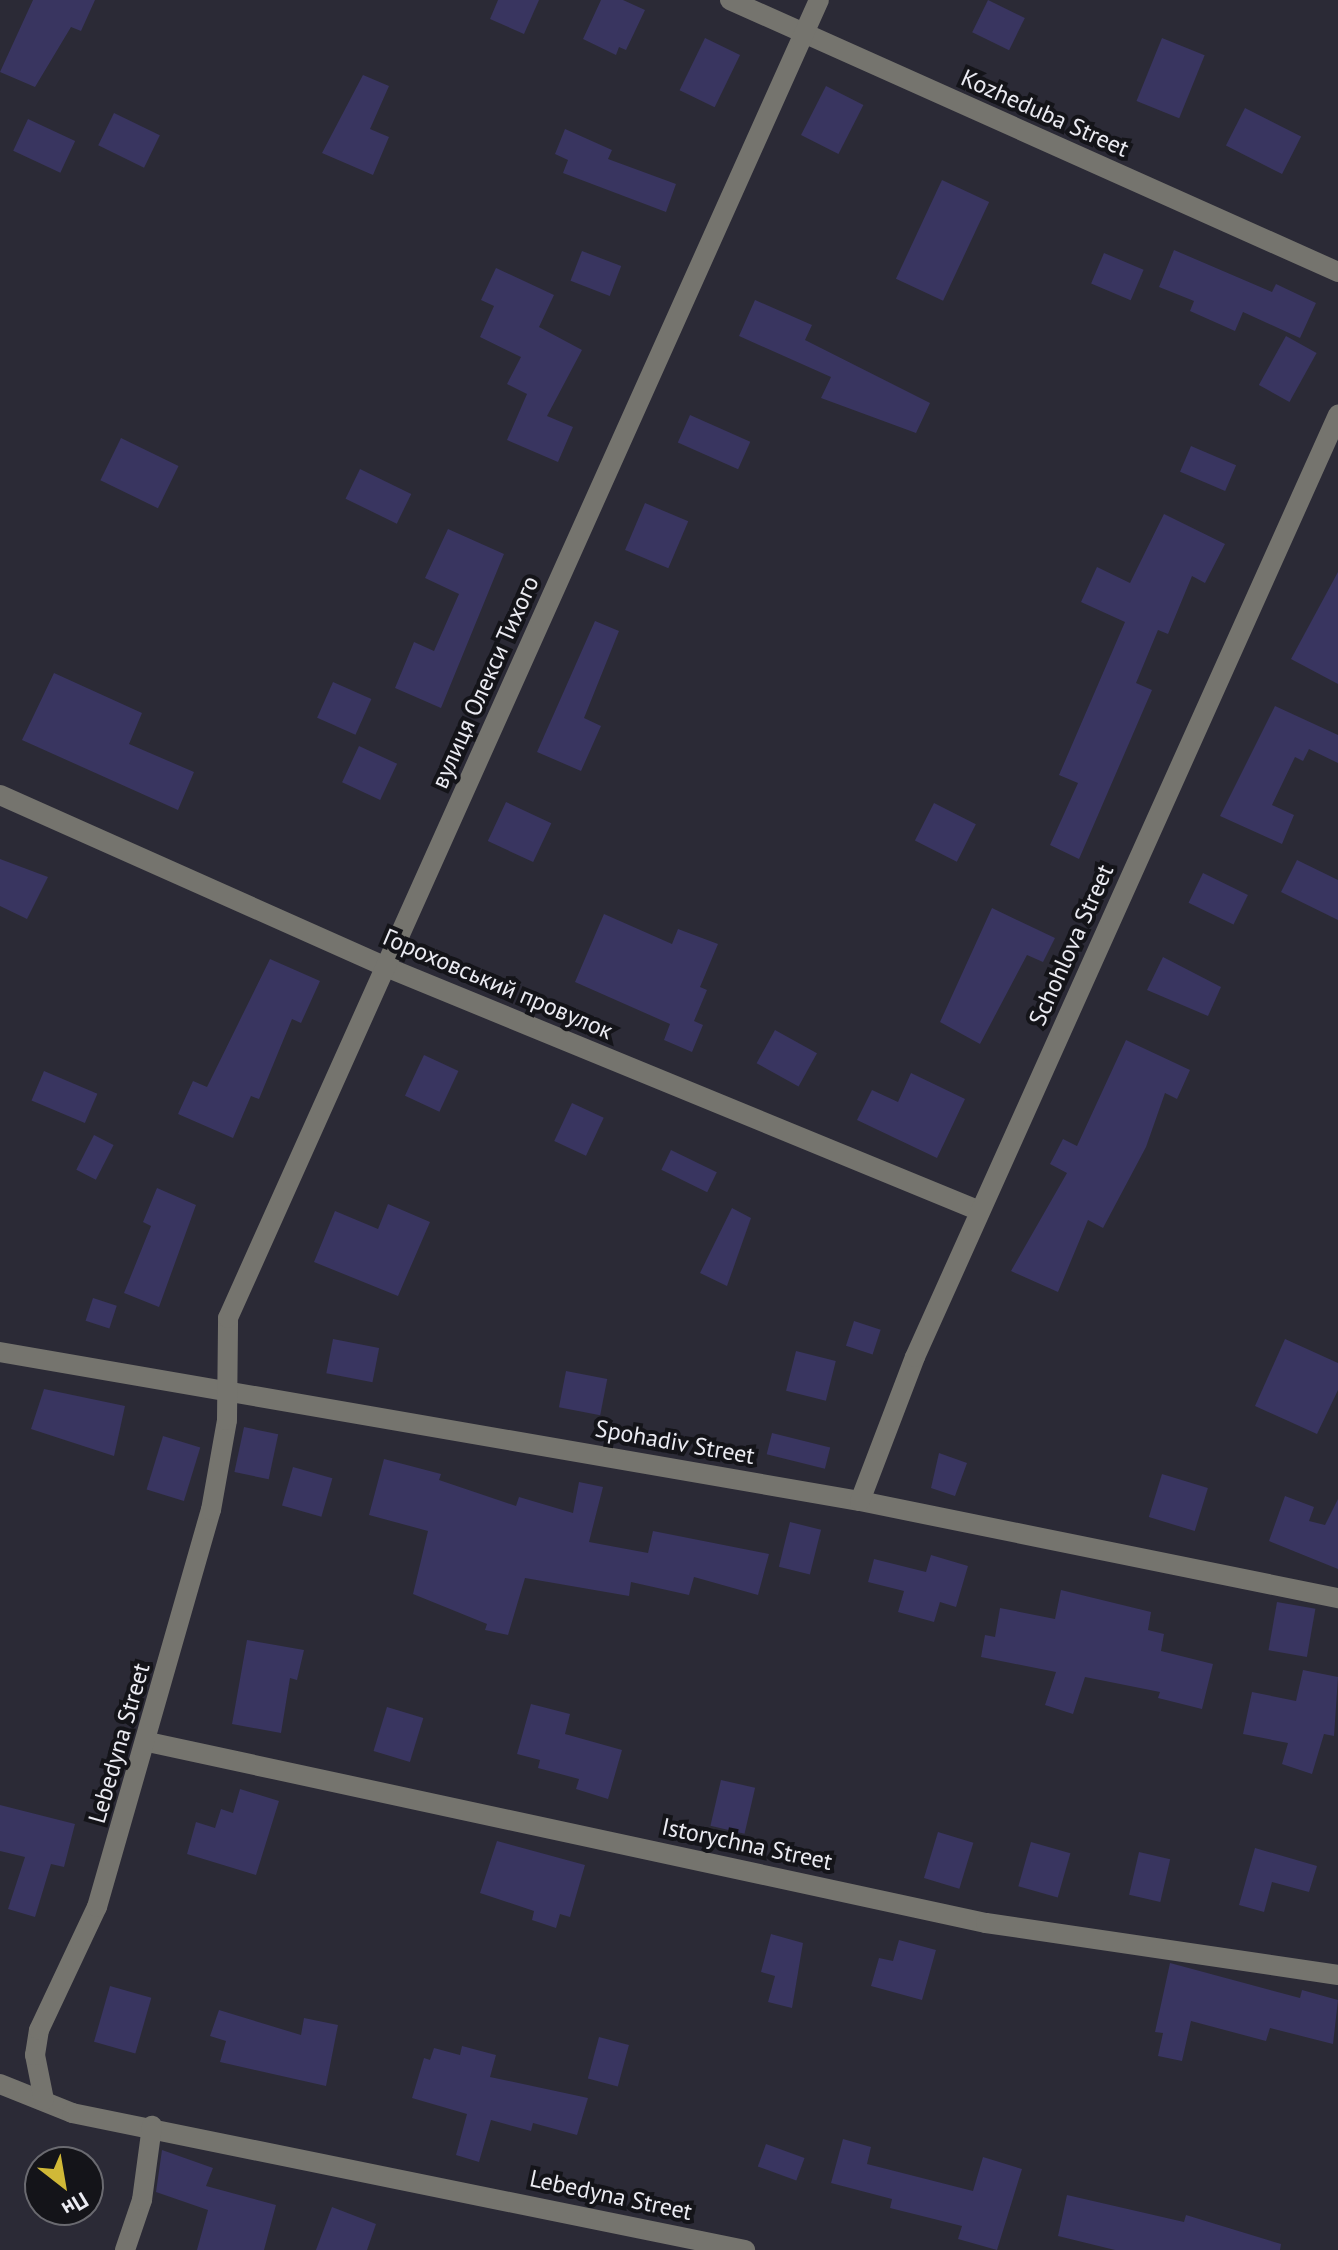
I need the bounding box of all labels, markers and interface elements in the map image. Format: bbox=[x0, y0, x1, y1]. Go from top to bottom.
street label: Kozheduba Street bbox=[957, 63, 1133, 163]
street label: вулиця Олекси Тихого bbox=[425, 571, 545, 793]
street label: Schohlova Street bbox=[1023, 860, 1119, 1030]
street label: Гороховський провулок bbox=[379, 923, 617, 1045]
street label: Spohadiv Street bbox=[593, 1414, 757, 1470]
street label: Lebedyna Street bbox=[82, 1660, 156, 1826]
street label: Istorychna Street bbox=[659, 1812, 835, 1876]
north arrow bbox=[24, 2146, 104, 2226]
street label: Lebedyna Street bbox=[527, 2164, 695, 2226]
text: Пн bbox=[57, 2186, 94, 2224]

